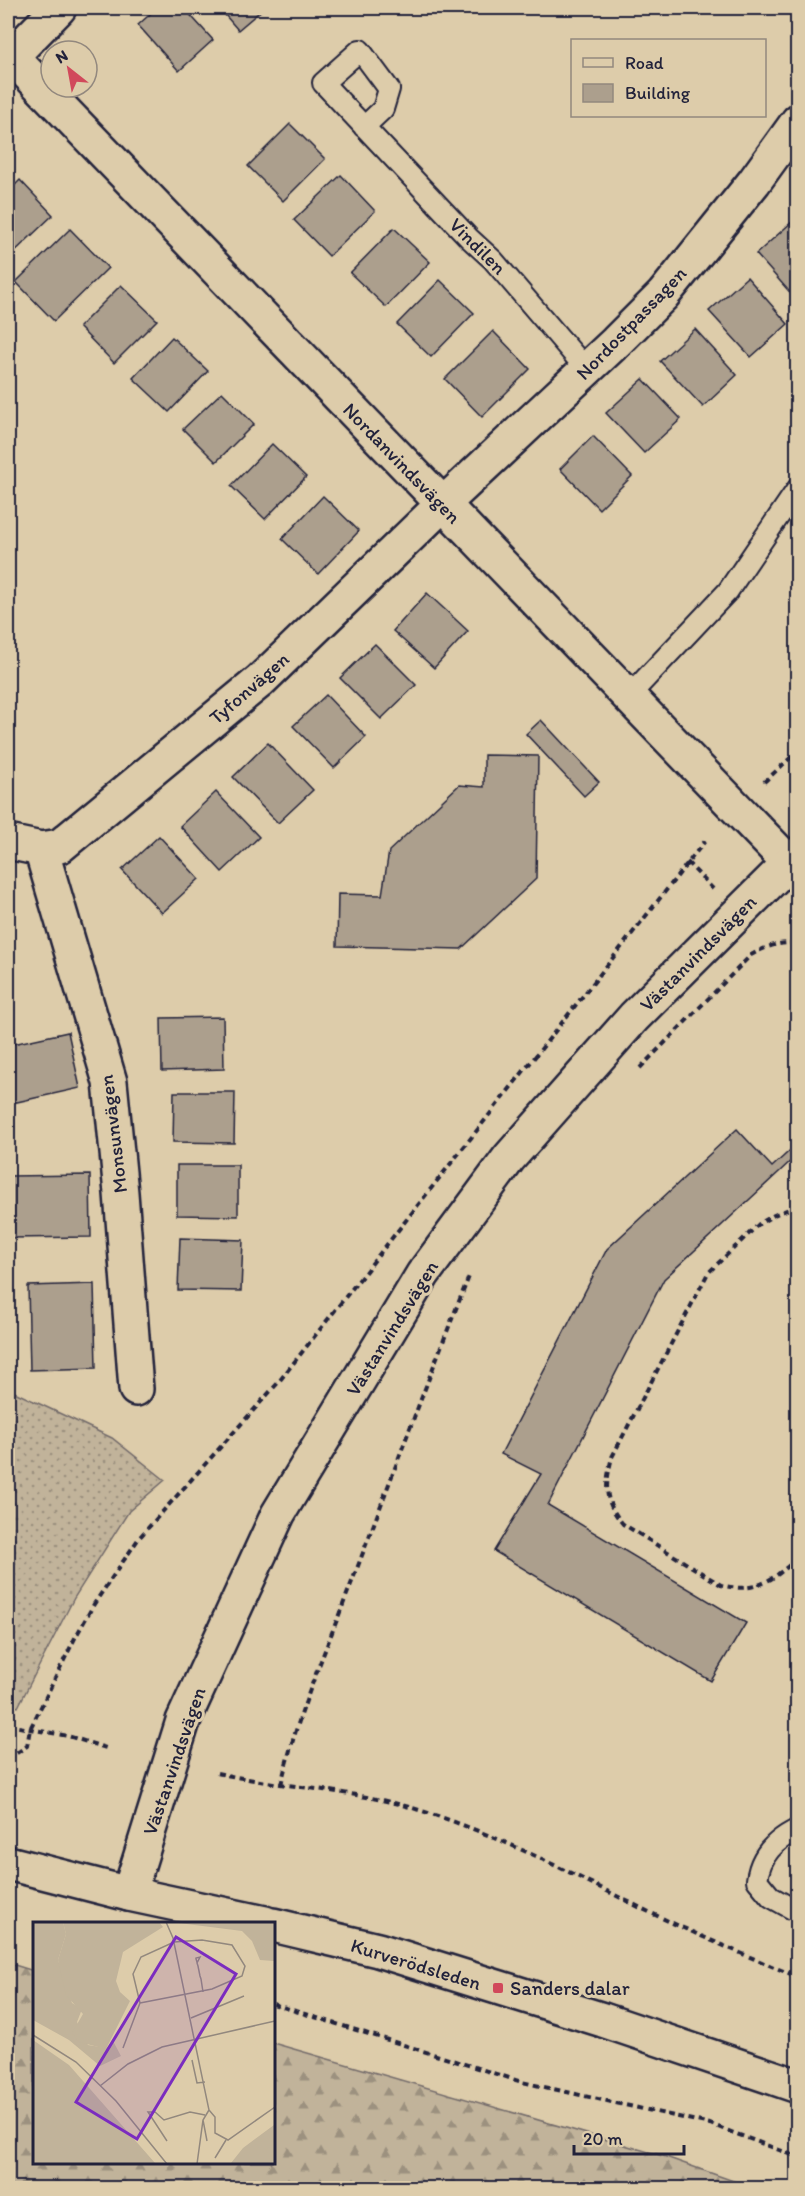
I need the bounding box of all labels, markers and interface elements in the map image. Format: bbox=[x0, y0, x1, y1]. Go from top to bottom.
north arrow bbox=[39, 39, 99, 99]
legend bbox=[571, 39, 766, 117]
text: N bbox=[52, 46, 71, 67]
text: Road bbox=[625, 52, 664, 74]
text: Building bbox=[625, 82, 691, 104]
street label: Vindilen bbox=[445, 213, 511, 279]
street label: Nordostpassagen bbox=[571, 261, 691, 385]
street label: Nordanvindsvägen bbox=[338, 397, 466, 529]
street label: Tyfonvägen bbox=[204, 647, 294, 729]
street label: Västanvindsvägen bbox=[635, 890, 761, 1016]
street label: Monsunvägen bbox=[94, 1073, 132, 1195]
street label: Västanvindsvägen bbox=[341, 1256, 443, 1400]
street label: Västanvindsvägen bbox=[137, 1684, 211, 1838]
inset map bbox=[33, 1922, 274, 2163]
street label: Kurverödsleden bbox=[348, 1933, 484, 1995]
place label: Sanders dalar bbox=[510, 1976, 630, 2000]
marker: Sanders dalar bbox=[491, 1981, 505, 1995]
scale bar bbox=[574, 2118, 684, 2156]
text: 20 m bbox=[583, 2128, 623, 2150]

